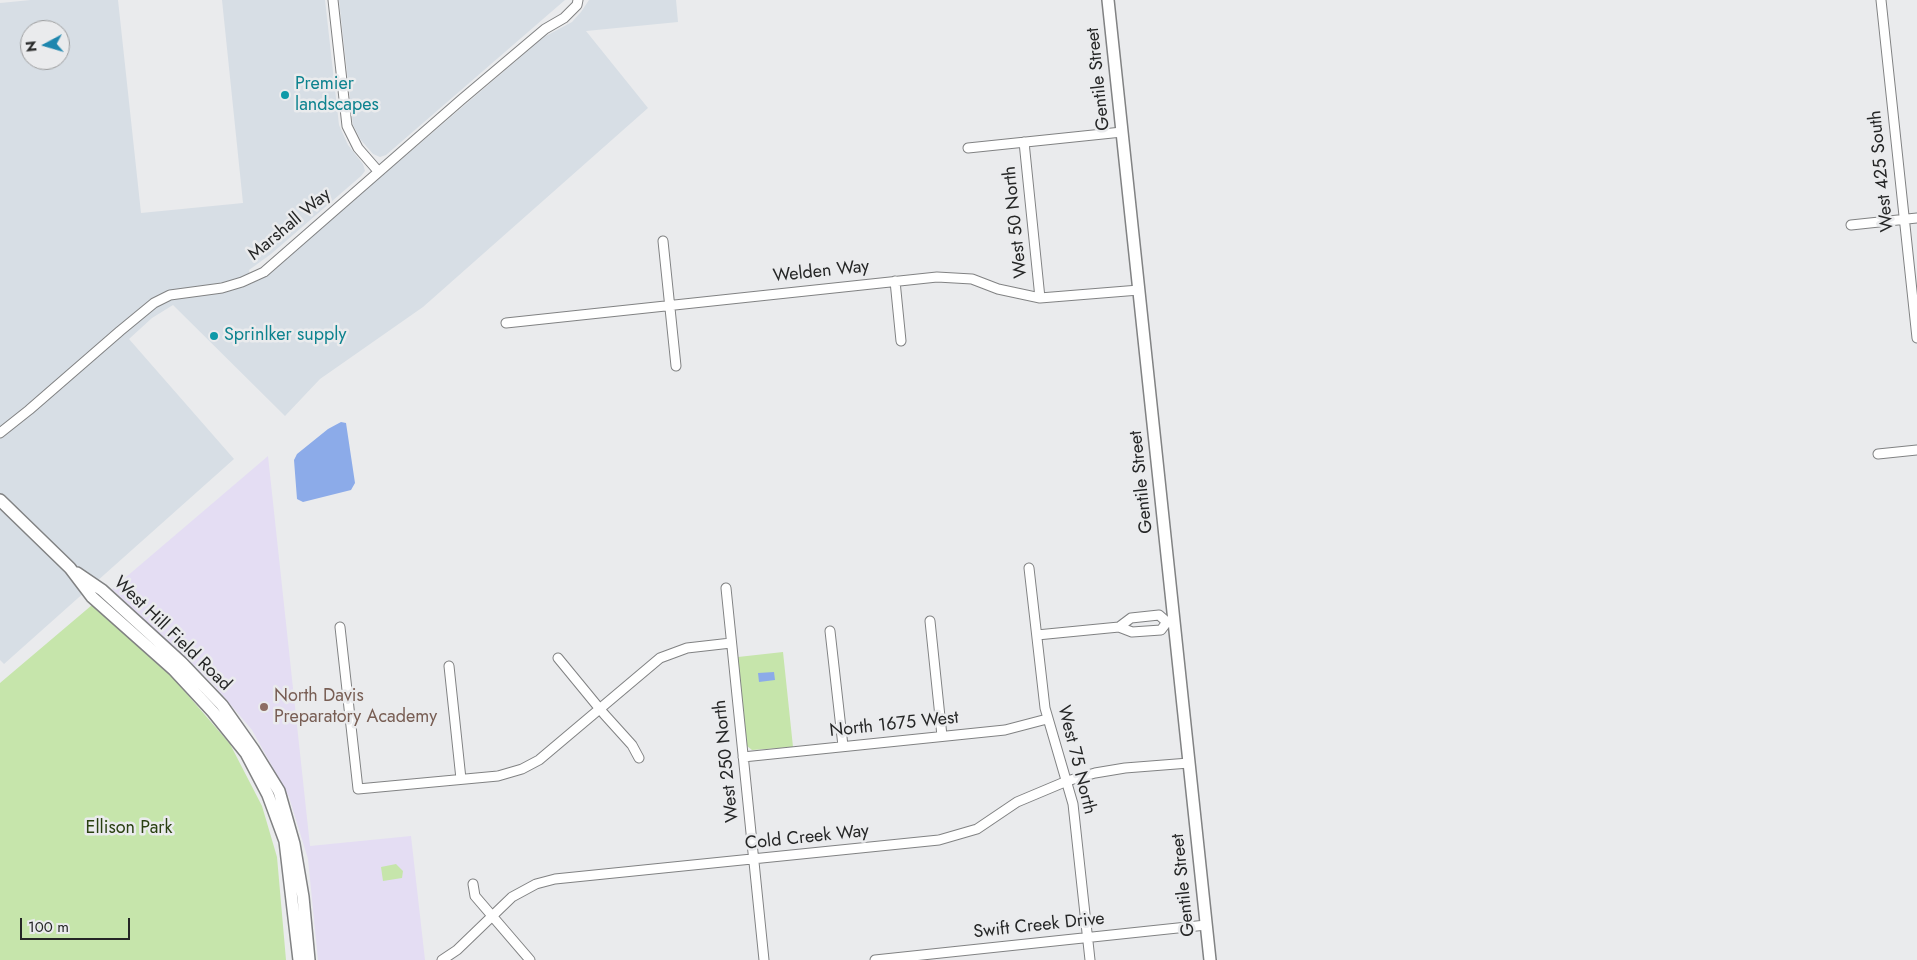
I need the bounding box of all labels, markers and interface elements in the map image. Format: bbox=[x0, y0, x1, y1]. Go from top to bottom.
north arrow bbox=[20, 20, 70, 70]
street label: Gentile Street bbox=[1083, 26, 1115, 132]
text: N bbox=[21, 40, 42, 53]
place label: Premier landscapes bbox=[295, 74, 379, 116]
marker: Premier landscapes bbox=[279, 89, 291, 101]
street label: West 425 South bbox=[1865, 109, 1899, 233]
street label: West 50 North bbox=[999, 165, 1033, 279]
street label: Marshall Way bbox=[244, 184, 336, 266]
street label: Welden Way bbox=[772, 256, 870, 288]
place label: Sprinlker supply bbox=[224, 325, 346, 347]
marker: Sprinlker supply bbox=[208, 330, 220, 342]
street label: Gentile Street bbox=[1126, 429, 1158, 535]
street label: West Hill Field Road bbox=[109, 572, 235, 696]
place label: North Davis Preparatory Academy bbox=[274, 686, 437, 729]
street label: West 250 North bbox=[710, 699, 744, 823]
marker: North Davis Preparatory Academy bbox=[258, 701, 270, 713]
street label: West 75 North bbox=[1052, 703, 1100, 817]
street label: North 1675 West bbox=[828, 707, 960, 743]
park label: Ellison Park bbox=[86, 818, 172, 840]
street label: Cold Creek Way bbox=[744, 821, 870, 855]
street label: Gentile Street bbox=[1168, 832, 1200, 938]
scale bar bbox=[22, 908, 132, 940]
street label: Swift Creek Drive bbox=[972, 908, 1106, 944]
text: 100 m bbox=[28, 916, 69, 938]

